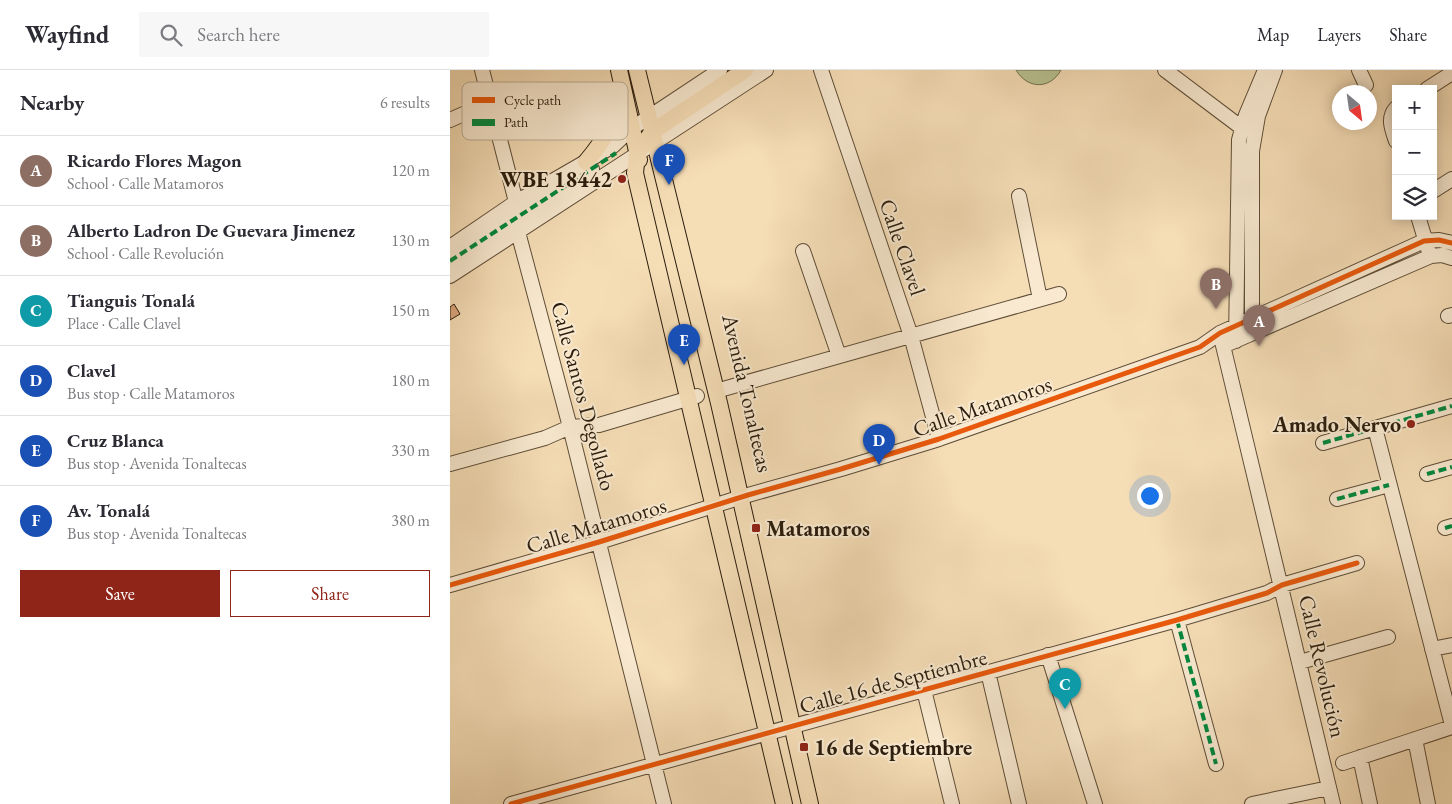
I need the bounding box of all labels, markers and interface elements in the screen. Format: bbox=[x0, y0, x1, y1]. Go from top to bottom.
search box bbox=[139, 12, 489, 57]
text: Wayfind bbox=[25, 19, 109, 50]
icon: search bbox=[157, 21, 185, 49]
text: Search here bbox=[197, 22, 280, 47]
text: Map bbox=[1257, 23, 1289, 46]
text: Layers bbox=[1317, 23, 1361, 46]
text: Share bbox=[1389, 23, 1427, 46]
legend bbox=[462, 82, 628, 140]
north arrow bbox=[1332, 85, 1377, 130]
map controls bbox=[1392, 85, 1437, 220]
button: + bbox=[1392, 85, 1437, 130]
text: Nearby bbox=[20, 89, 84, 116]
text: Cycle path bbox=[504, 91, 561, 109]
text: 6 results bbox=[380, 92, 430, 113]
text: Path bbox=[504, 113, 528, 131]
button: − bbox=[1392, 130, 1437, 175]
pin: F bbox=[653, 144, 685, 185]
text: Ricardo Flores Magon bbox=[67, 148, 242, 173]
text: A bbox=[30, 160, 42, 181]
text: 120 m bbox=[391, 160, 430, 181]
place label: WBE 18442 bbox=[500, 165, 612, 194]
text: School · Calle Matamoros bbox=[67, 173, 224, 194]
marker: WBE 18442 bbox=[616, 173, 628, 185]
button: layers bbox=[1392, 175, 1437, 220]
street label: Calle Clavel bbox=[873, 195, 933, 299]
text: Alberto Ladron De Guevara Jimenez bbox=[67, 218, 355, 243]
text: B bbox=[31, 230, 41, 251]
text: 130 m bbox=[391, 230, 430, 251]
text: School · Calle Revolución bbox=[67, 243, 224, 264]
pin: B bbox=[1200, 268, 1232, 309]
text: Tianguis Tonalá bbox=[67, 288, 195, 313]
street label: Calle Santos Degollado bbox=[544, 298, 623, 494]
text: C bbox=[30, 300, 42, 321]
text: 150 m bbox=[391, 300, 430, 321]
pin: A bbox=[1243, 305, 1275, 346]
street label: Avenida Tonaltecas bbox=[715, 310, 780, 475]
text: Place · Calle Clavel bbox=[67, 313, 181, 334]
pin: E bbox=[668, 324, 700, 365]
text: Clavel bbox=[67, 358, 116, 383]
street label: Calle Matamoros bbox=[909, 369, 1056, 444]
text: D bbox=[30, 370, 42, 391]
text: 180 m bbox=[391, 370, 430, 391]
text: Bus stop · Calle Matamoros bbox=[67, 383, 235, 404]
place label: Amado Nervo bbox=[1272, 410, 1401, 439]
marker: Amado Nervo bbox=[1405, 418, 1417, 430]
pin: D bbox=[863, 424, 895, 465]
text: Cruz Blanca bbox=[67, 428, 164, 453]
text: E bbox=[31, 440, 41, 461]
text: 330 m bbox=[391, 440, 430, 461]
text: Bus stop · Avenida Tonaltecas bbox=[67, 453, 247, 474]
your location bbox=[1137, 483, 1163, 509]
street label: Calle Matamoros bbox=[523, 490, 670, 561]
text: Av. Tonalá bbox=[67, 498, 150, 523]
text: F bbox=[32, 510, 40, 531]
text: 380 m bbox=[391, 510, 430, 531]
place label: Matamoros bbox=[766, 514, 870, 543]
marker: Matamoros bbox=[750, 522, 762, 534]
text: Bus stop · Avenida Tonaltecas bbox=[67, 523, 247, 544]
button: Save bbox=[20, 570, 220, 617]
button: Share bbox=[230, 570, 430, 617]
street label: Calle Revolución bbox=[1292, 592, 1353, 741]
street label: Calle 16 de Septiembre bbox=[796, 642, 991, 720]
pin: C bbox=[1049, 668, 1081, 709]
place label: 16 de Septiembre bbox=[814, 733, 972, 762]
marker: 16 de Septiembre bbox=[798, 741, 810, 753]

